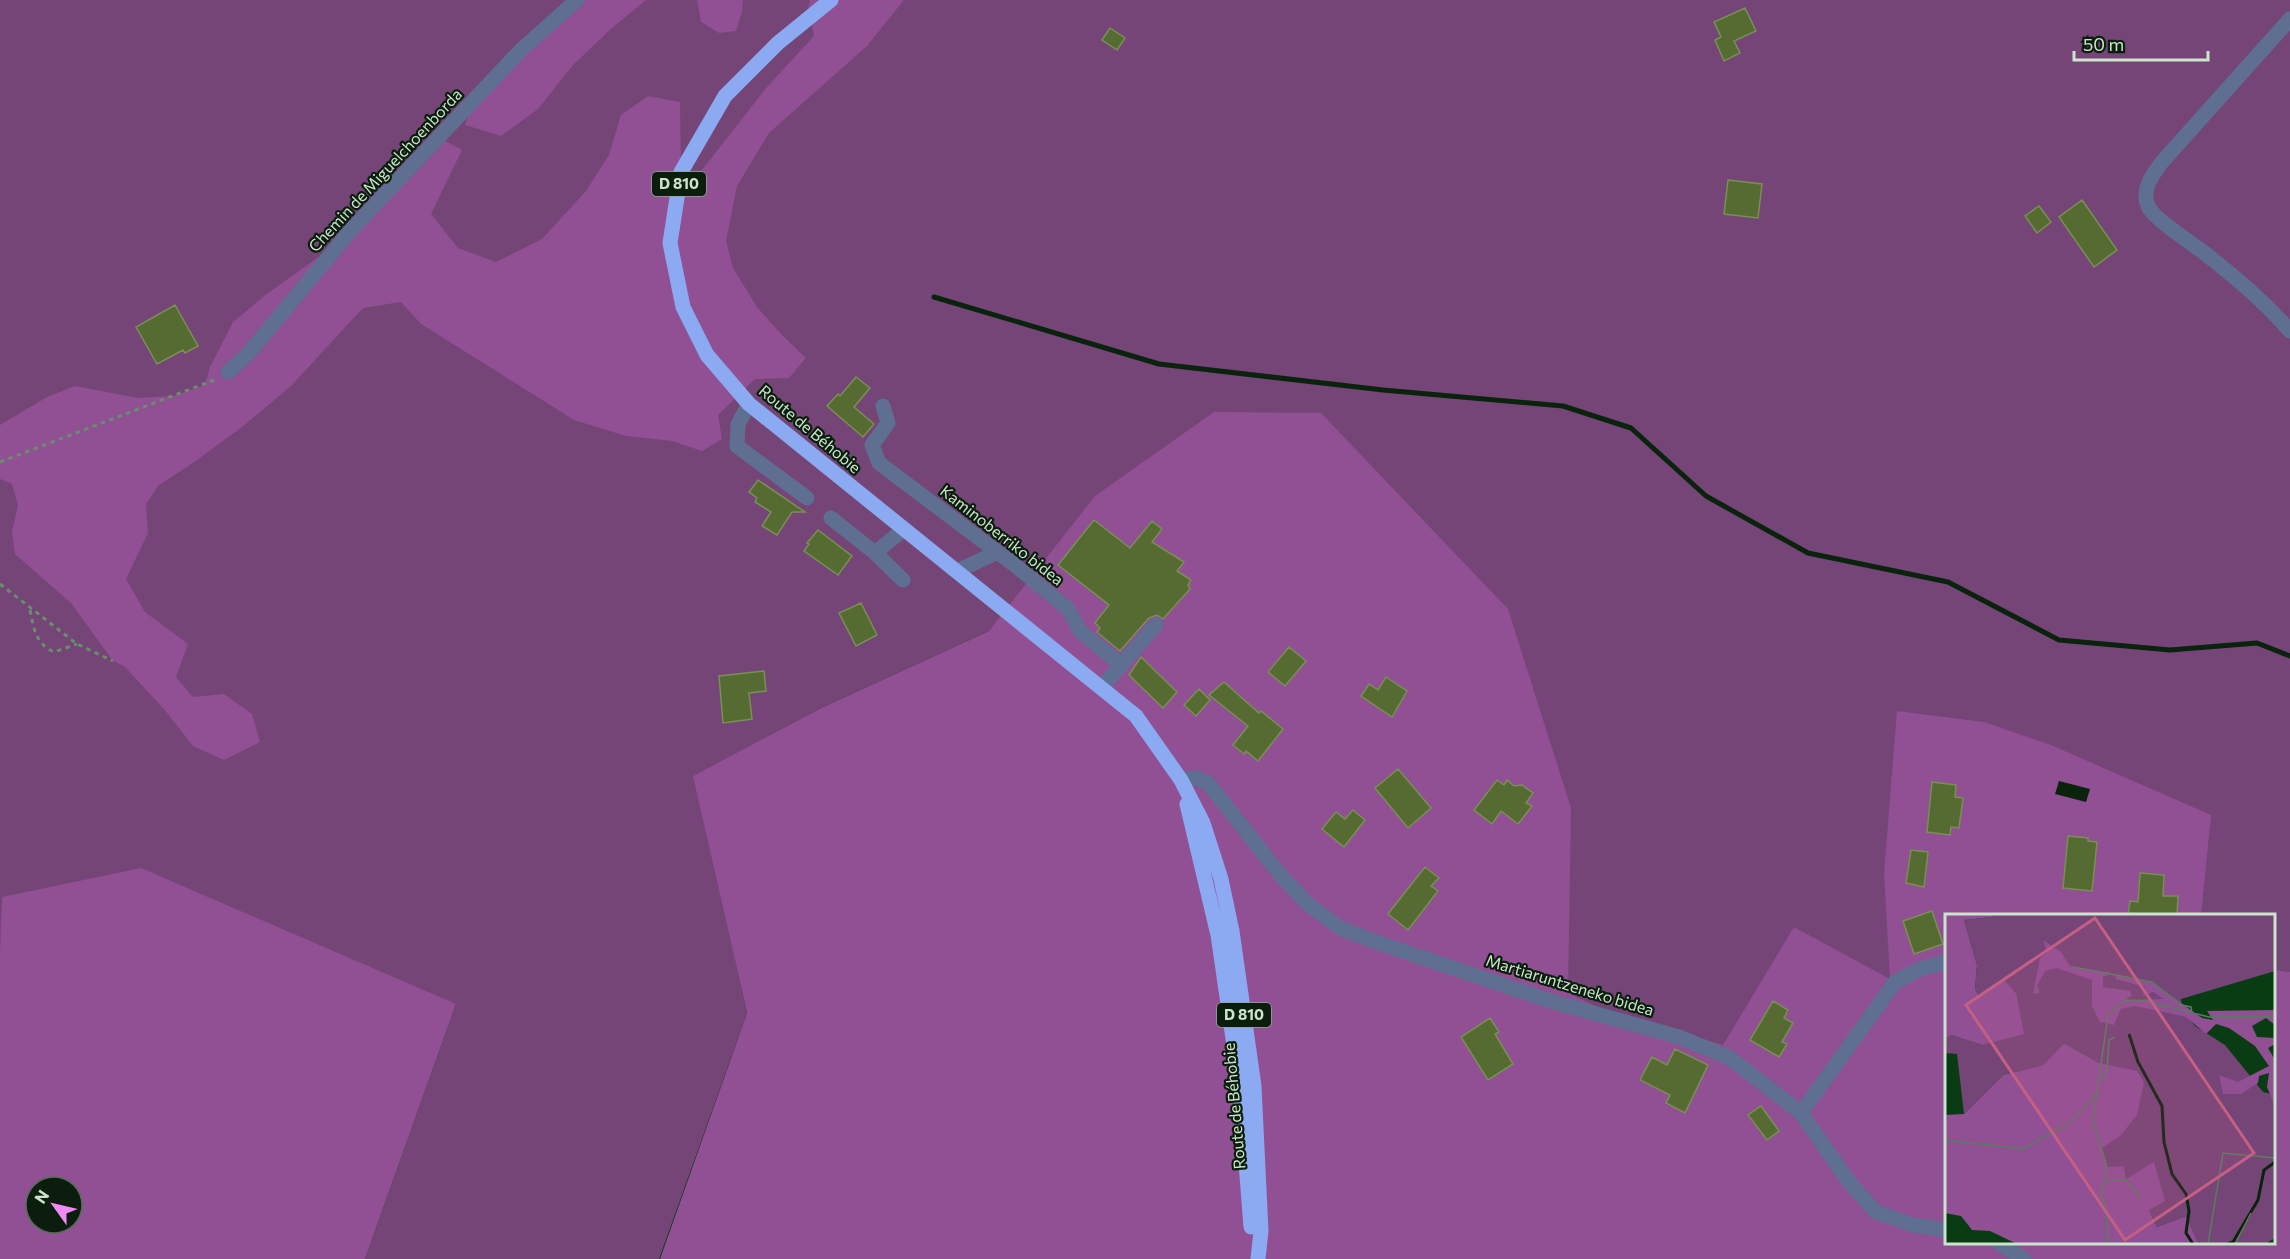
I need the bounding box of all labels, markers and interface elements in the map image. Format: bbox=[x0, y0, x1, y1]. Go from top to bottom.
scale bar bbox=[2074, 24, 2208, 62]
text: 50 m bbox=[2083, 33, 2124, 55]
street label: Chemin de Miguelchoenborda bbox=[304, 84, 465, 255]
road number: D 810 bbox=[652, 172, 706, 196]
street label: Route de Béhobie bbox=[756, 381, 865, 477]
street label: Kaminoberriko bidea bbox=[937, 481, 1068, 589]
inset map bbox=[1945, 914, 2275, 1244]
street label: Martiaruntzeneko bidea bbox=[1484, 950, 1656, 1019]
road number: D 810 bbox=[1217, 1003, 1271, 1027]
street label: Route de Béhobie bbox=[1219, 1042, 1248, 1170]
north arrow bbox=[24, 1175, 84, 1235]
text: N bbox=[30, 1186, 52, 1207]

